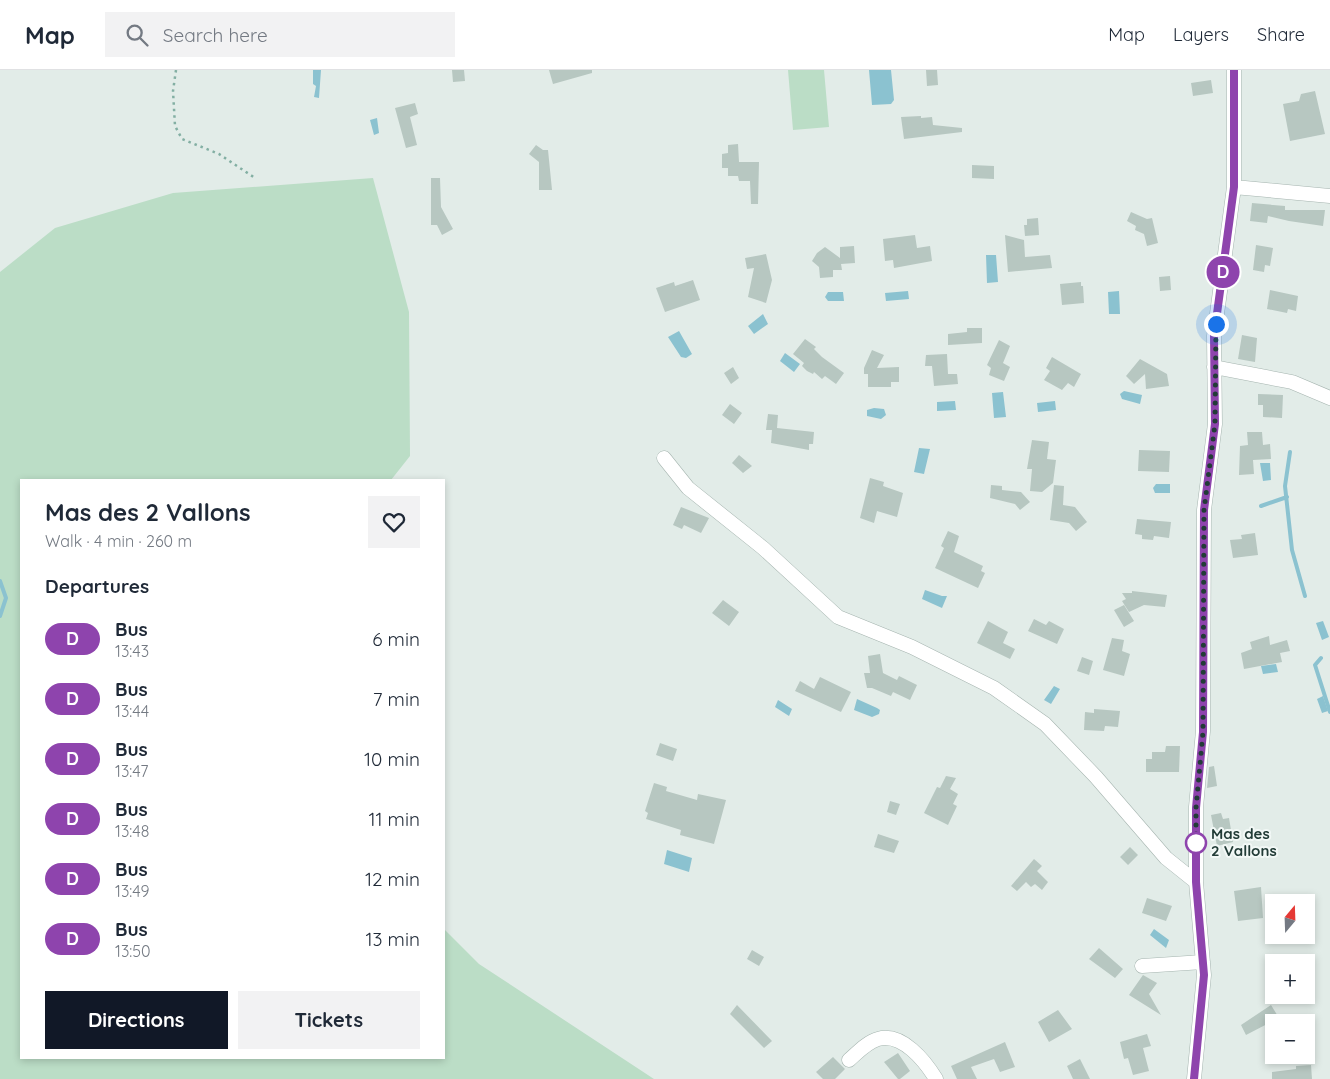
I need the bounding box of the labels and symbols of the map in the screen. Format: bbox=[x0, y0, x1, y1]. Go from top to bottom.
line badge: D bbox=[1207, 256, 1239, 288]
your location bbox=[1204, 312, 1229, 337]
place label: Mas des 2 Vallons bbox=[1211, 824, 1277, 860]
marker: Mas des 2 Vallons bbox=[1185, 832, 1207, 854]
north arrow bbox=[1265, 894, 1315, 944]

